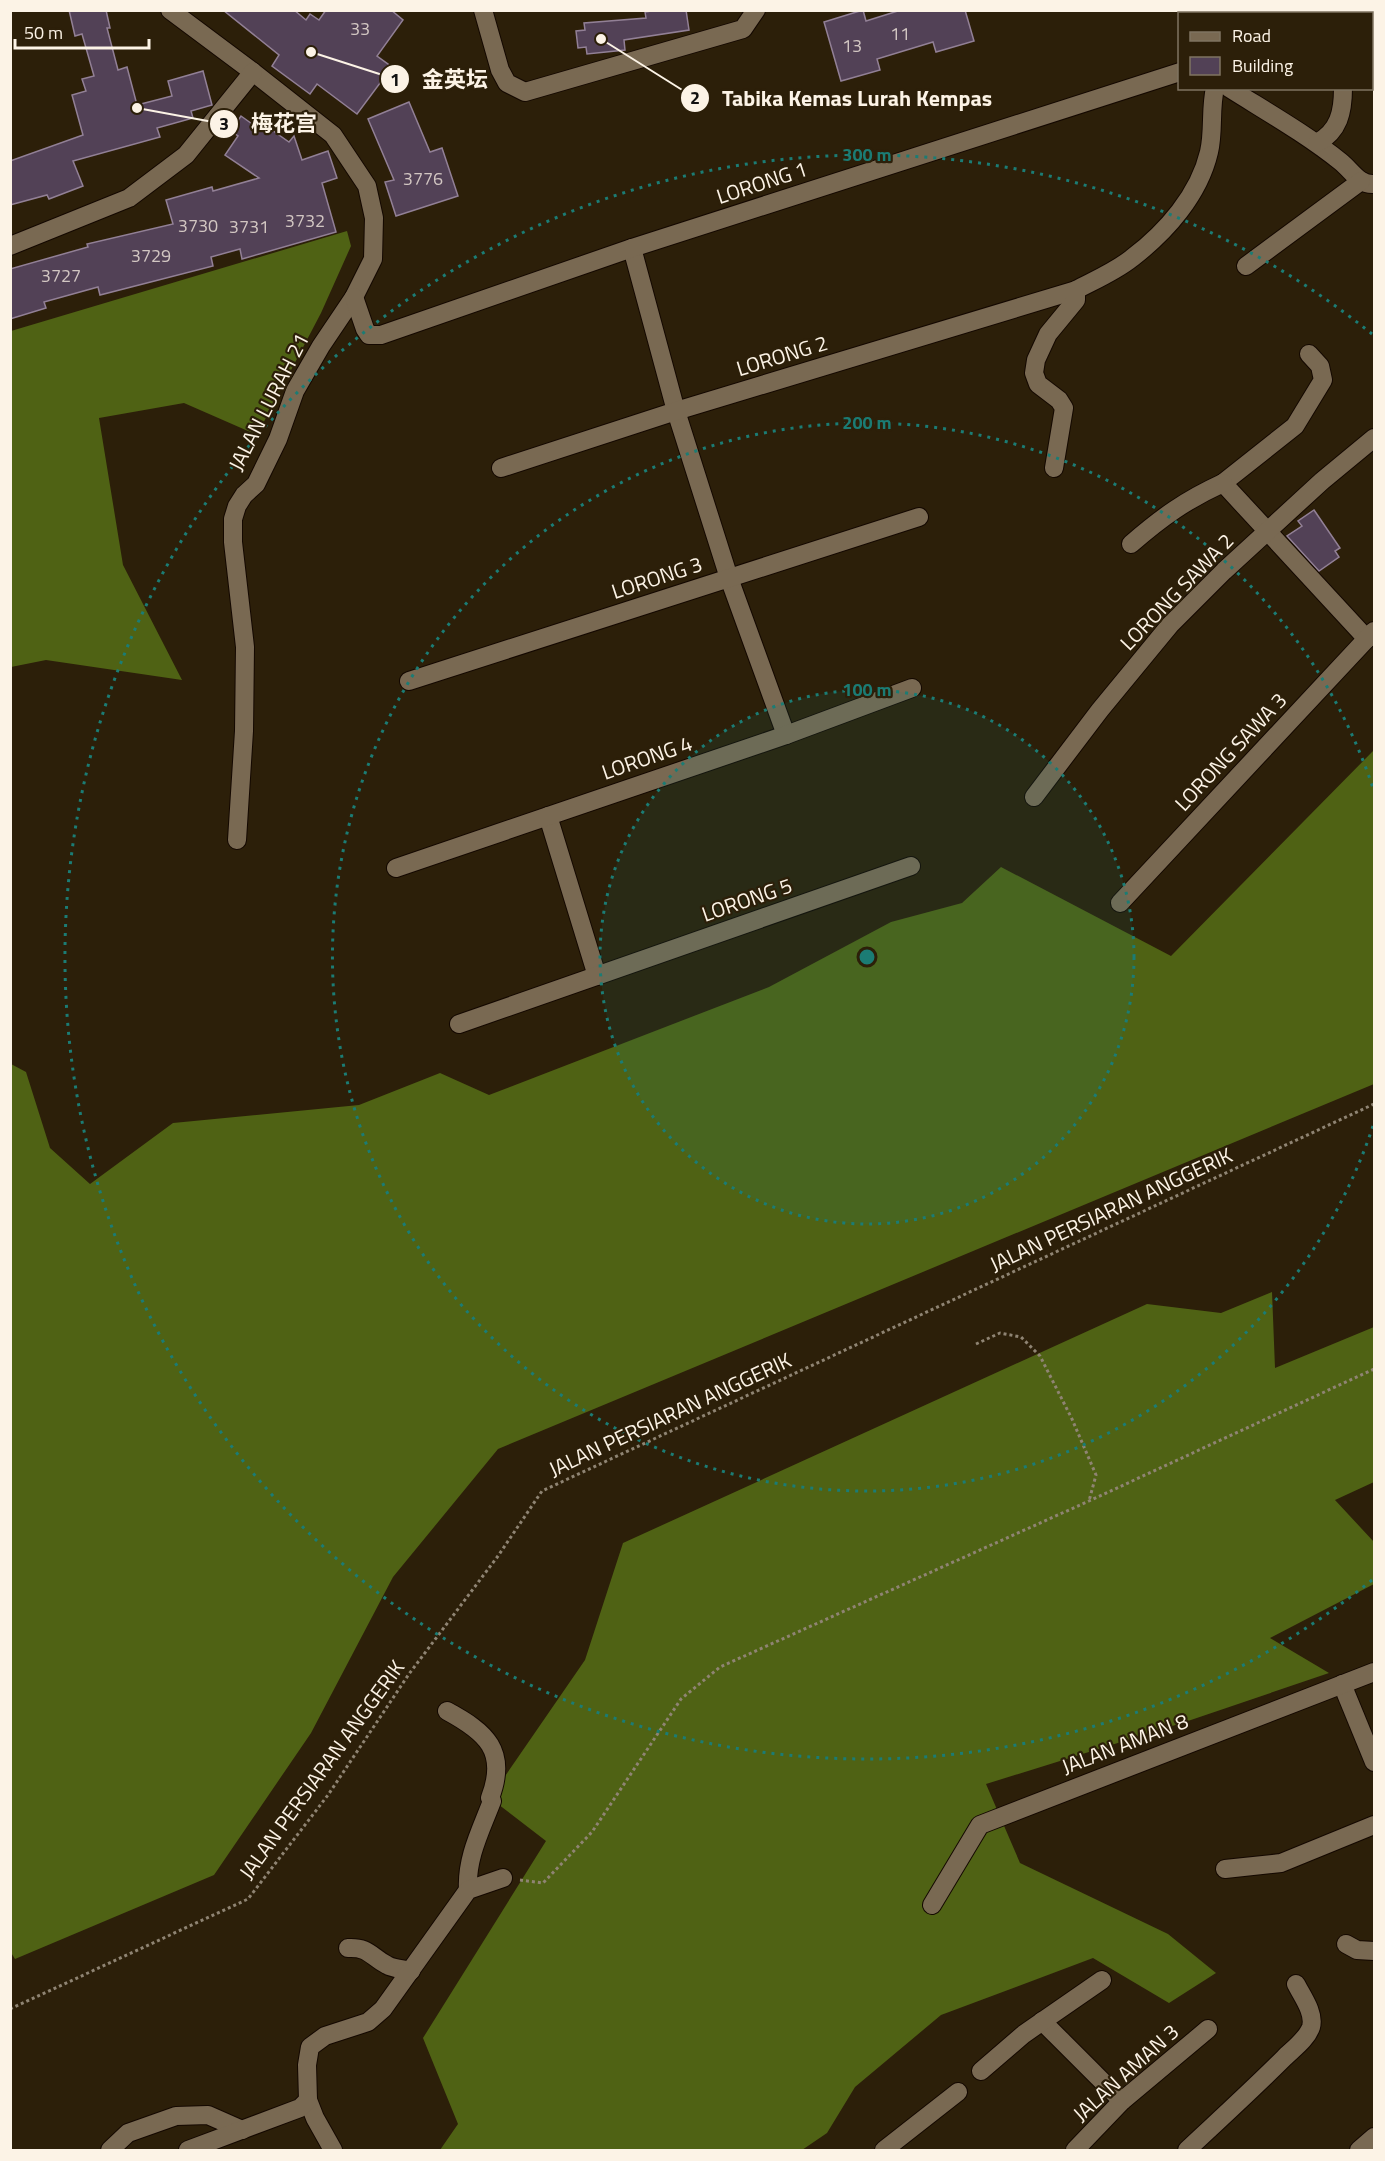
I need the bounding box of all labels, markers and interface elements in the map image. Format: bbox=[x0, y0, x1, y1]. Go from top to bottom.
scale bar bbox=[15, 12, 148, 50]
legend bbox=[1178, 12, 1373, 90]
house number: 33 bbox=[350, 15, 370, 42]
text: 50 m bbox=[24, 19, 63, 46]
house number: 11 bbox=[890, 20, 910, 47]
text: Road bbox=[1232, 22, 1271, 49]
house number: 13 bbox=[842, 32, 862, 59]
text: Building bbox=[1232, 52, 1293, 79]
callout: 金英坛 bbox=[380, 59, 500, 99]
text: 金英坛 bbox=[422, 62, 488, 96]
text: 1 bbox=[390, 66, 400, 93]
callout: Tabika Kemas Lurah Kempas bbox=[680, 78, 1004, 118]
text: Tabika Kemas Lurah Kempas bbox=[722, 81, 992, 115]
text: 2 bbox=[690, 84, 700, 111]
callout: 梅花宫 bbox=[209, 104, 329, 144]
text: 梅花宫 bbox=[251, 106, 317, 140]
text: 3 bbox=[219, 110, 229, 137]
text: 300 m bbox=[842, 141, 892, 168]
street label: LORONG 1 bbox=[712, 152, 811, 212]
house number: 3776 bbox=[403, 165, 443, 192]
house number: 3732 bbox=[285, 207, 325, 234]
house number: 3730 bbox=[178, 212, 218, 239]
house number: 3731 bbox=[229, 213, 269, 240]
house number: 3729 bbox=[131, 242, 171, 269]
house number: 3727 bbox=[41, 262, 81, 289]
street label: LORONG 2 bbox=[732, 326, 831, 384]
street label: JALAN LURAH 21 bbox=[220, 327, 317, 476]
text: 200 m bbox=[842, 409, 892, 436]
street label: LORONG SAWA 2 bbox=[1112, 525, 1241, 657]
street label: LORONG 3 bbox=[607, 547, 706, 607]
text: 100 m bbox=[842, 676, 892, 703]
street label: LORONG SAWA 3 bbox=[1167, 685, 1294, 818]
street label: LORONG 4 bbox=[597, 727, 696, 787]
street label: LORONG 5 bbox=[697, 869, 796, 929]
centre of rings bbox=[857, 947, 877, 967]
street label: JALAN PERSIARAN ANGGERIK bbox=[984, 1139, 1237, 1279]
street label: JALAN PERSIARAN ANGGERIK bbox=[543, 1344, 796, 1484]
street label: JALAN PERSIARAN ANGGERIK bbox=[231, 1653, 412, 1886]
street label: JALAN AMAN 8 bbox=[1057, 1704, 1193, 1782]
street label: JALAN AMAN 3 bbox=[1065, 2016, 1186, 2129]

